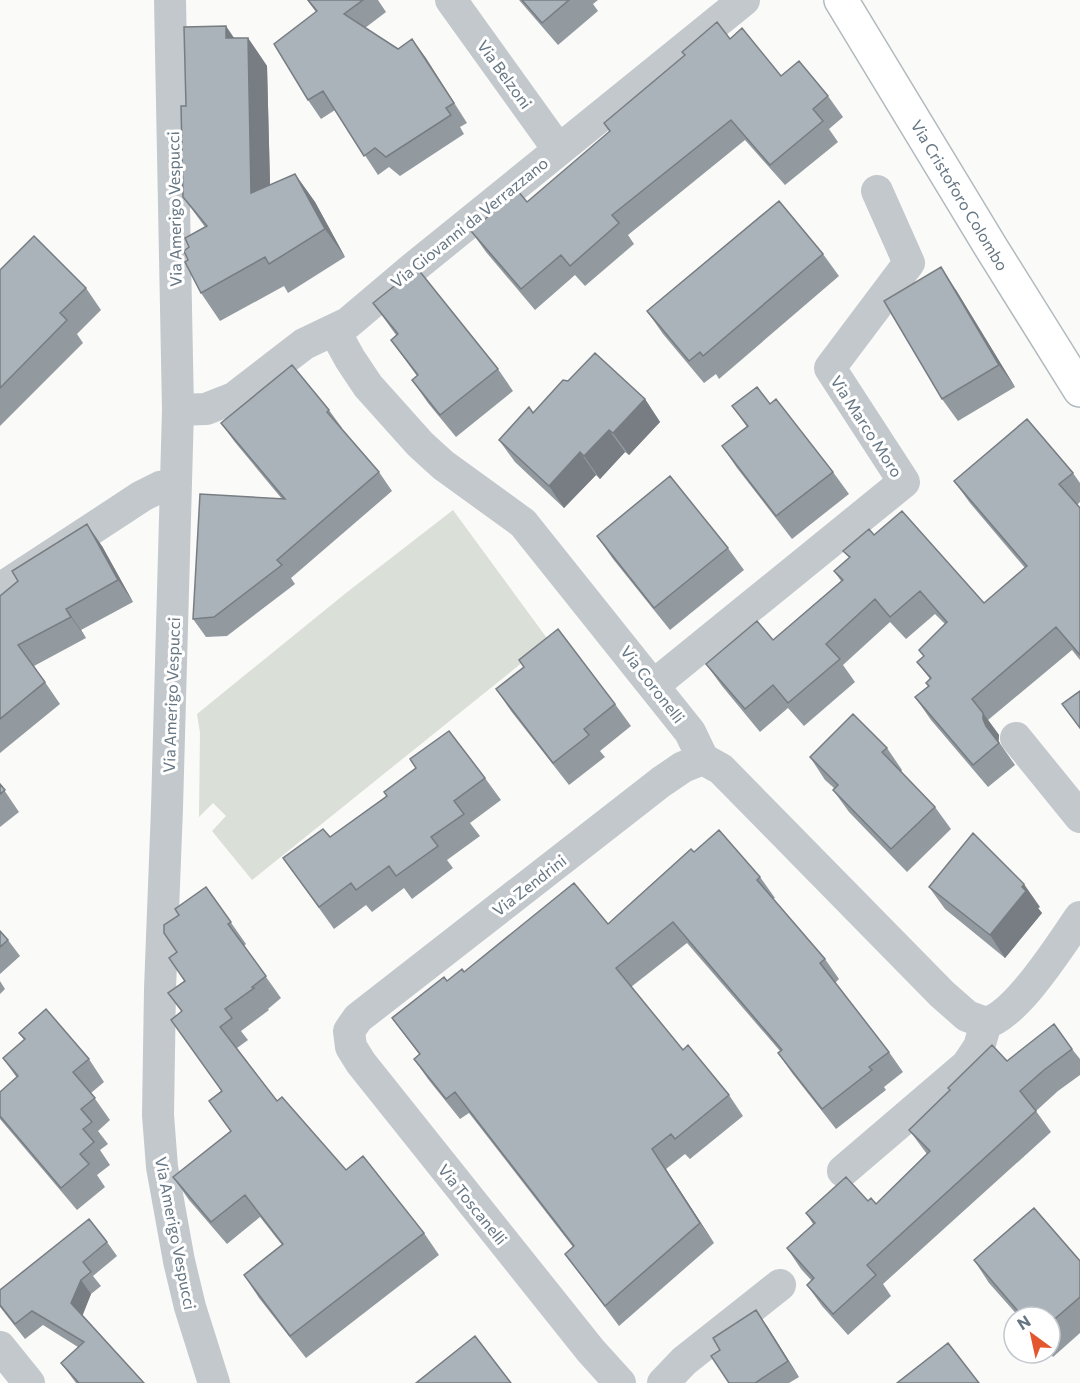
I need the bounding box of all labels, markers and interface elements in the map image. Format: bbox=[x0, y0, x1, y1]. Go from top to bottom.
street label: Via Belzoni bbox=[474, 36, 536, 112]
street label: Via Cristoforo Colombo bbox=[907, 116, 1013, 274]
street label: Via Amerigo Vespucci bbox=[163, 131, 185, 287]
street label: Via Giovanni da Verrazzano bbox=[387, 153, 551, 291]
street label: Via Marco Moro bbox=[827, 372, 907, 480]
street label: Via Amerigo Vespucci bbox=[159, 617, 183, 773]
street label: Via Coronelli bbox=[617, 642, 689, 726]
street label: Via Zendrini bbox=[489, 850, 569, 920]
street label: Via Amerigo Vespucci bbox=[152, 1155, 200, 1311]
street label: Via Toscanelli bbox=[435, 1160, 511, 1248]
north arrow bbox=[1002, 1305, 1062, 1365]
text: N bbox=[1013, 1311, 1034, 1333]

